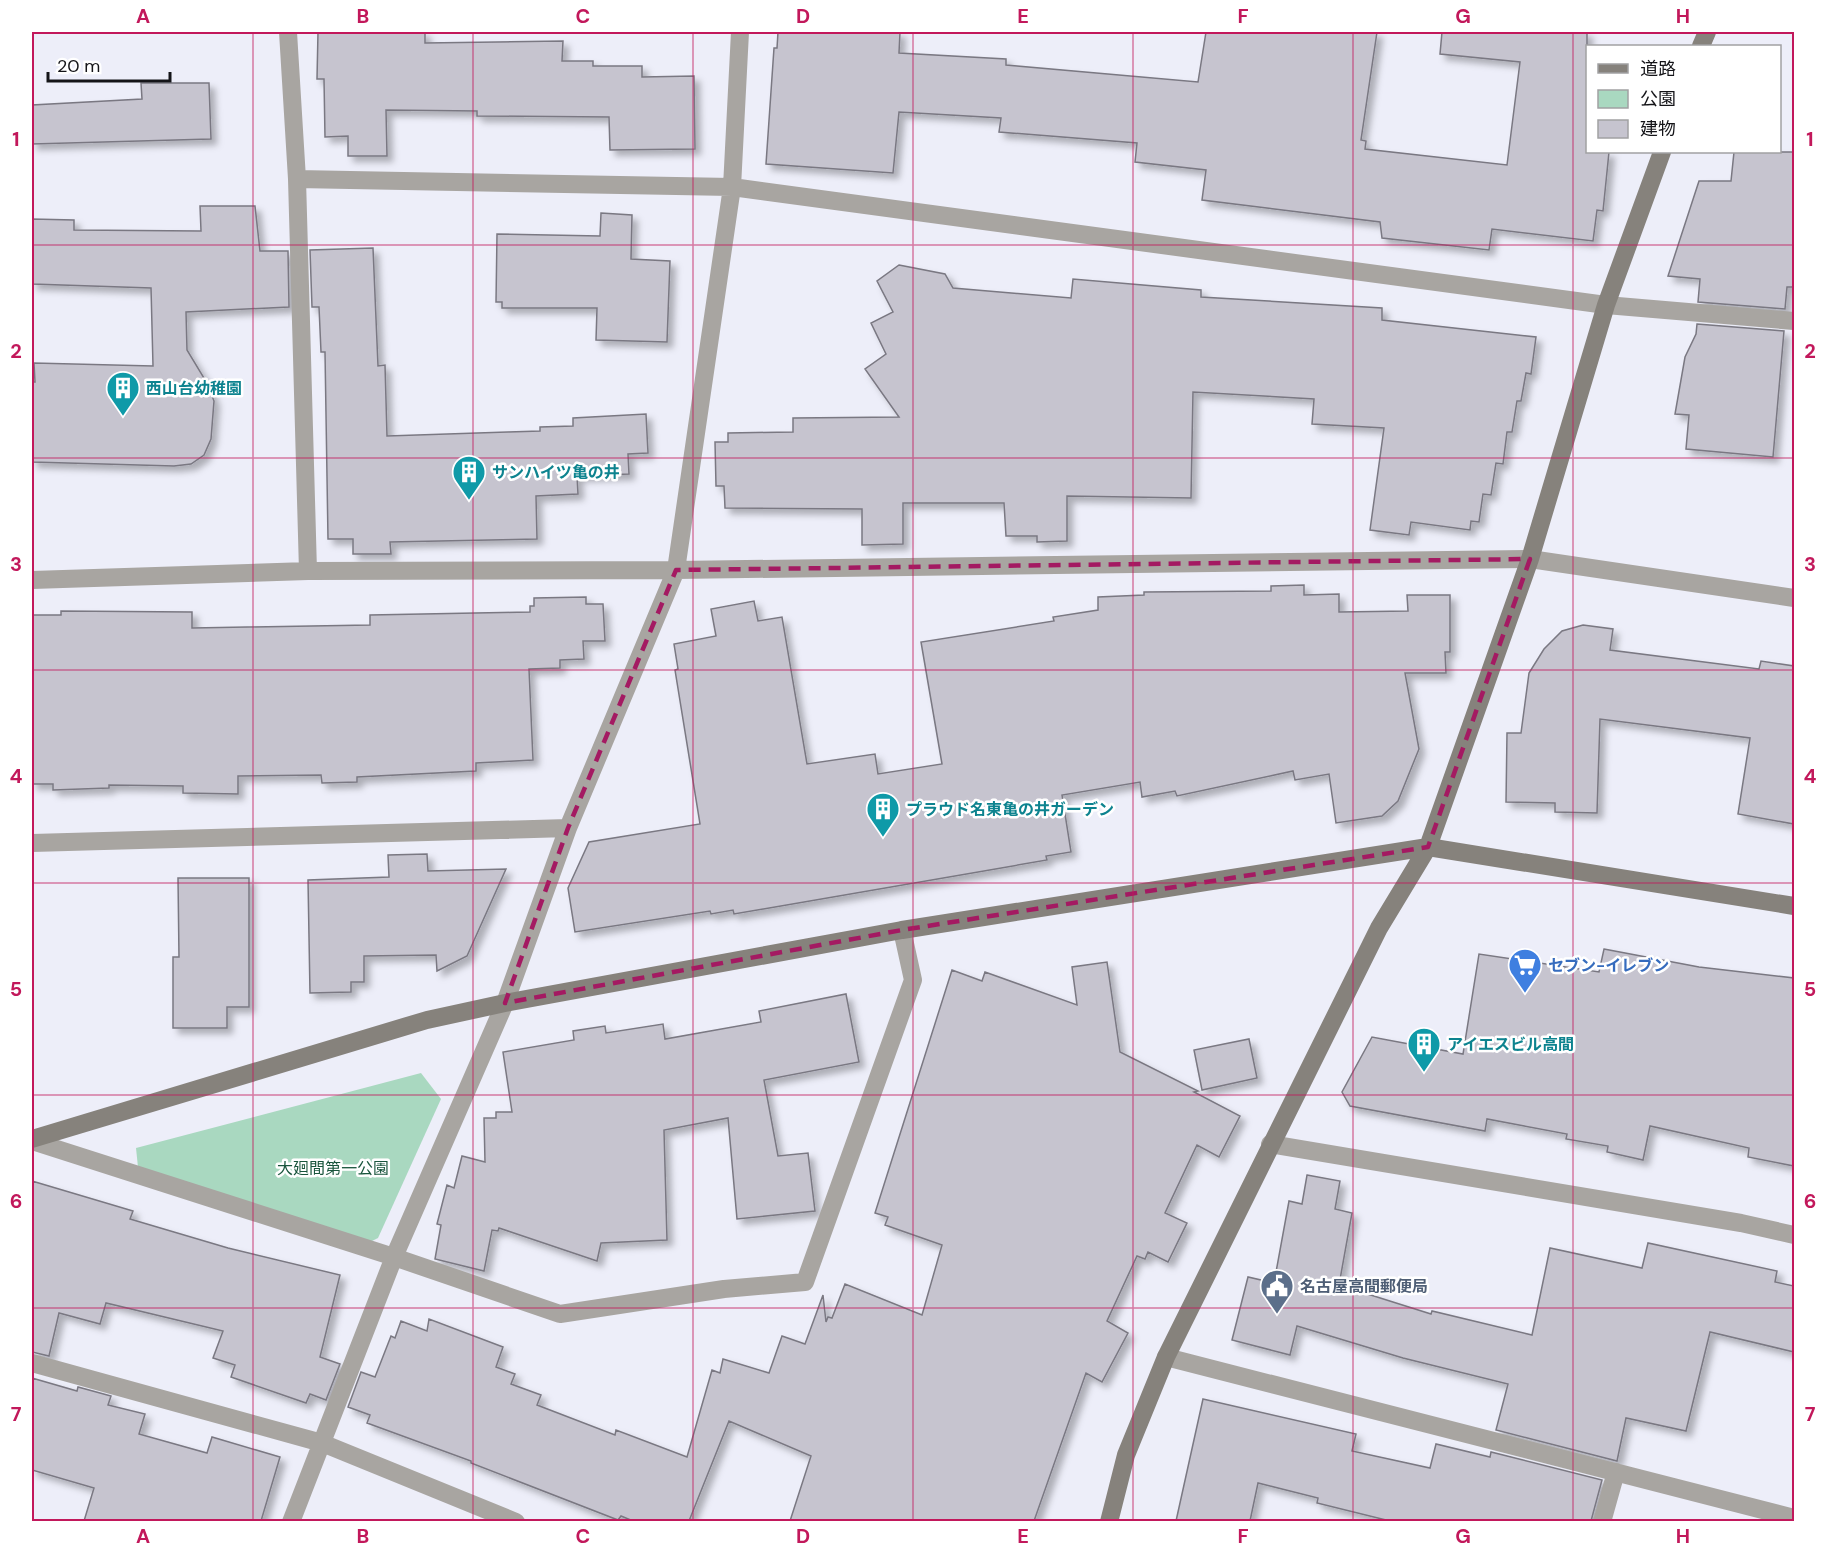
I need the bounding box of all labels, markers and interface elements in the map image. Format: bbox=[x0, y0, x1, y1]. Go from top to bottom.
text: A bbox=[136, 3, 150, 29]
text: B bbox=[357, 3, 369, 29]
text: C bbox=[576, 3, 590, 29]
text: D bbox=[796, 3, 810, 29]
text: E bbox=[1017, 3, 1029, 29]
text: F bbox=[1237, 3, 1249, 29]
text: G bbox=[1455, 3, 1471, 29]
text: H bbox=[1676, 3, 1690, 29]
scale bar bbox=[48, 45, 170, 83]
legend bbox=[1586, 45, 1781, 153]
text: 20 m bbox=[57, 54, 100, 78]
text: 道路 bbox=[1640, 57, 1676, 81]
text: 公園 bbox=[1640, 87, 1676, 111]
text: 建物 bbox=[1640, 117, 1676, 141]
text: 1 bbox=[12, 126, 20, 152]
text: 1 bbox=[1806, 126, 1814, 152]
text: 2 bbox=[10, 338, 22, 364]
text: 2 bbox=[1804, 338, 1816, 364]
building icon: 西山台幼稚園 bbox=[105, 370, 141, 417]
place label: 西山台幼稚園 bbox=[146, 378, 242, 399]
building icon: サンハイツ亀の井 bbox=[451, 454, 487, 501]
place label: サンハイツ亀の井 bbox=[492, 462, 620, 483]
text: 3 bbox=[10, 551, 22, 577]
text: 3 bbox=[1804, 551, 1816, 577]
text: 4 bbox=[10, 763, 23, 789]
text: 4 bbox=[1804, 763, 1817, 789]
building icon: プラウド名東亀の井ガーデン bbox=[865, 791, 901, 838]
place label: プラウド名東亀の井ガーデン bbox=[906, 799, 1114, 820]
supermarket icon: セブン-イレブン bbox=[1507, 947, 1543, 994]
place label: セブン-イレブン bbox=[1548, 955, 1669, 976]
text: 5 bbox=[10, 976, 22, 1002]
text: 5 bbox=[1804, 976, 1816, 1002]
building icon: アイエスビル高間 bbox=[1406, 1026, 1442, 1073]
place label: アイエスビル高間 bbox=[1447, 1034, 1574, 1055]
park label: 大廻間第一公園 bbox=[277, 1158, 389, 1179]
text: 6 bbox=[10, 1188, 22, 1214]
text: 6 bbox=[1804, 1188, 1816, 1214]
public building icon: 名古屋高間郵便局 bbox=[1259, 1268, 1295, 1315]
place label: 名古屋高間郵便局 bbox=[1300, 1276, 1428, 1297]
text: 7 bbox=[11, 1401, 22, 1427]
text: 7 bbox=[1805, 1401, 1816, 1427]
text: A bbox=[136, 1523, 150, 1549]
text: B bbox=[357, 1523, 369, 1549]
text: C bbox=[576, 1523, 590, 1549]
text: D bbox=[796, 1523, 810, 1549]
text: E bbox=[1017, 1523, 1029, 1549]
text: F bbox=[1237, 1523, 1249, 1549]
text: G bbox=[1455, 1523, 1471, 1549]
text: H bbox=[1676, 1523, 1690, 1549]

